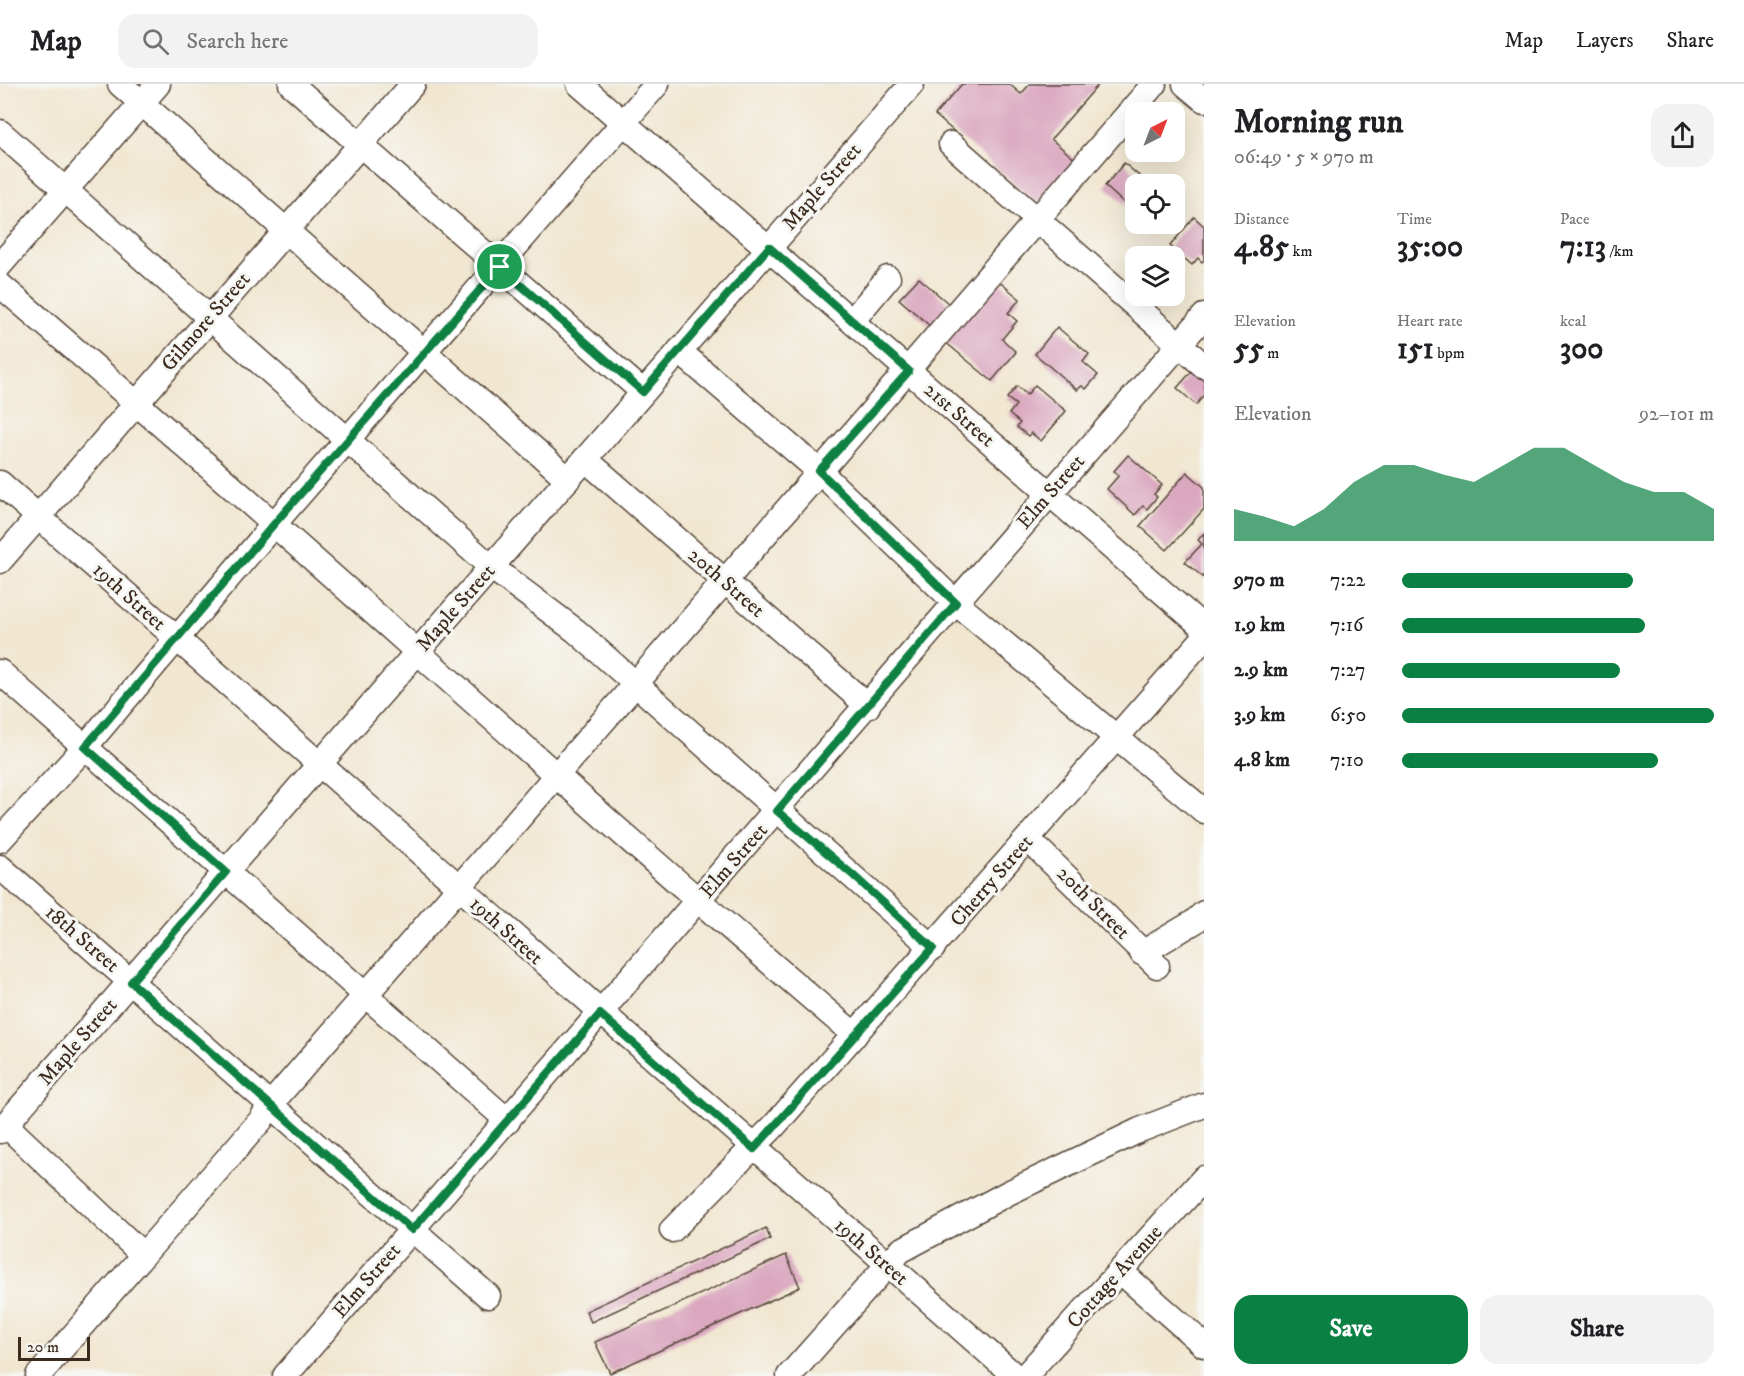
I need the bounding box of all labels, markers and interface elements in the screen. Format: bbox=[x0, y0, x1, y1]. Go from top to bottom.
search box bbox=[118, 14, 538, 68]
text: Map bbox=[30, 24, 82, 59]
icon: search bbox=[139, 25, 172, 58]
text: Search here bbox=[187, 28, 288, 55]
text: Map bbox=[1504, 28, 1543, 54]
text: Layers bbox=[1576, 28, 1634, 54]
text: Share bbox=[1667, 28, 1714, 54]
north arrow bbox=[1125, 102, 1185, 162]
map controls bbox=[1125, 102, 1185, 306]
text: Morning run bbox=[1234, 102, 1403, 143]
button: share bbox=[1651, 104, 1714, 167]
street label: Maple Street bbox=[777, 138, 867, 236]
text: 06:49 · 5 × 970 m bbox=[1234, 145, 1374, 170]
button: locate bbox=[1125, 174, 1185, 234]
text: Distance bbox=[1234, 209, 1289, 229]
text: Time bbox=[1397, 209, 1432, 229]
text: Pace bbox=[1560, 209, 1590, 229]
text: 4.85 bbox=[1234, 229, 1289, 266]
text: 35:00 bbox=[1397, 229, 1463, 266]
text: 7:13 bbox=[1560, 229, 1606, 266]
pin bbox=[474, 241, 525, 292]
text: km bbox=[1289, 241, 1312, 261]
text: /km bbox=[1606, 241, 1634, 261]
button: layers bbox=[1125, 246, 1185, 306]
icon: arrive bbox=[483, 250, 516, 283]
street label: Gilmore Street bbox=[156, 267, 256, 377]
text: Elevation bbox=[1234, 311, 1296, 331]
text: Heart rate bbox=[1397, 311, 1463, 331]
text: kcal bbox=[1560, 311, 1586, 331]
text: 55 bbox=[1234, 331, 1264, 368]
text: 151 bbox=[1397, 331, 1434, 368]
text: 300 bbox=[1560, 331, 1603, 368]
text: m bbox=[1264, 343, 1279, 363]
text: bpm bbox=[1434, 343, 1465, 363]
street label: 21st Street bbox=[918, 377, 1000, 453]
text: Elevation bbox=[1234, 402, 1311, 427]
text: 92–101 m bbox=[1639, 402, 1714, 427]
street label: Elm Street bbox=[1011, 449, 1091, 535]
street label: 20th Street bbox=[682, 543, 770, 624]
street label: 19th Street bbox=[87, 557, 171, 637]
street label: Maple Street bbox=[411, 559, 501, 657]
text: 970 m bbox=[1234, 568, 1285, 593]
text: 7:22 bbox=[1330, 568, 1365, 593]
text: 1.9 km bbox=[1234, 613, 1285, 638]
text: 7:16 bbox=[1330, 613, 1363, 638]
text: 2.9 km bbox=[1234, 658, 1288, 683]
text: 7:27 bbox=[1330, 658, 1366, 683]
text: 3.9 km bbox=[1234, 703, 1285, 728]
text: 6:50 bbox=[1330, 703, 1366, 728]
text: 4.8 km bbox=[1234, 748, 1290, 773]
text: 7:10 bbox=[1330, 748, 1364, 773]
street label: Elm Street bbox=[694, 818, 774, 904]
street label: Cherry Street bbox=[945, 829, 1039, 932]
street label: 20th Street bbox=[1051, 861, 1135, 945]
street label: 19th Street bbox=[464, 891, 548, 971]
street label: 18th Street bbox=[39, 900, 125, 979]
street label: Maple Street bbox=[33, 993, 123, 1091]
street label: 19th Street bbox=[828, 1213, 914, 1292]
street label: Cottage Avenue bbox=[1062, 1220, 1169, 1334]
street label: Elm Street bbox=[327, 1238, 407, 1324]
button: Save bbox=[1234, 1295, 1468, 1364]
button: Share bbox=[1480, 1295, 1714, 1364]
scale bar bbox=[18, 1334, 90, 1362]
text: 20 m bbox=[27, 1337, 59, 1357]

